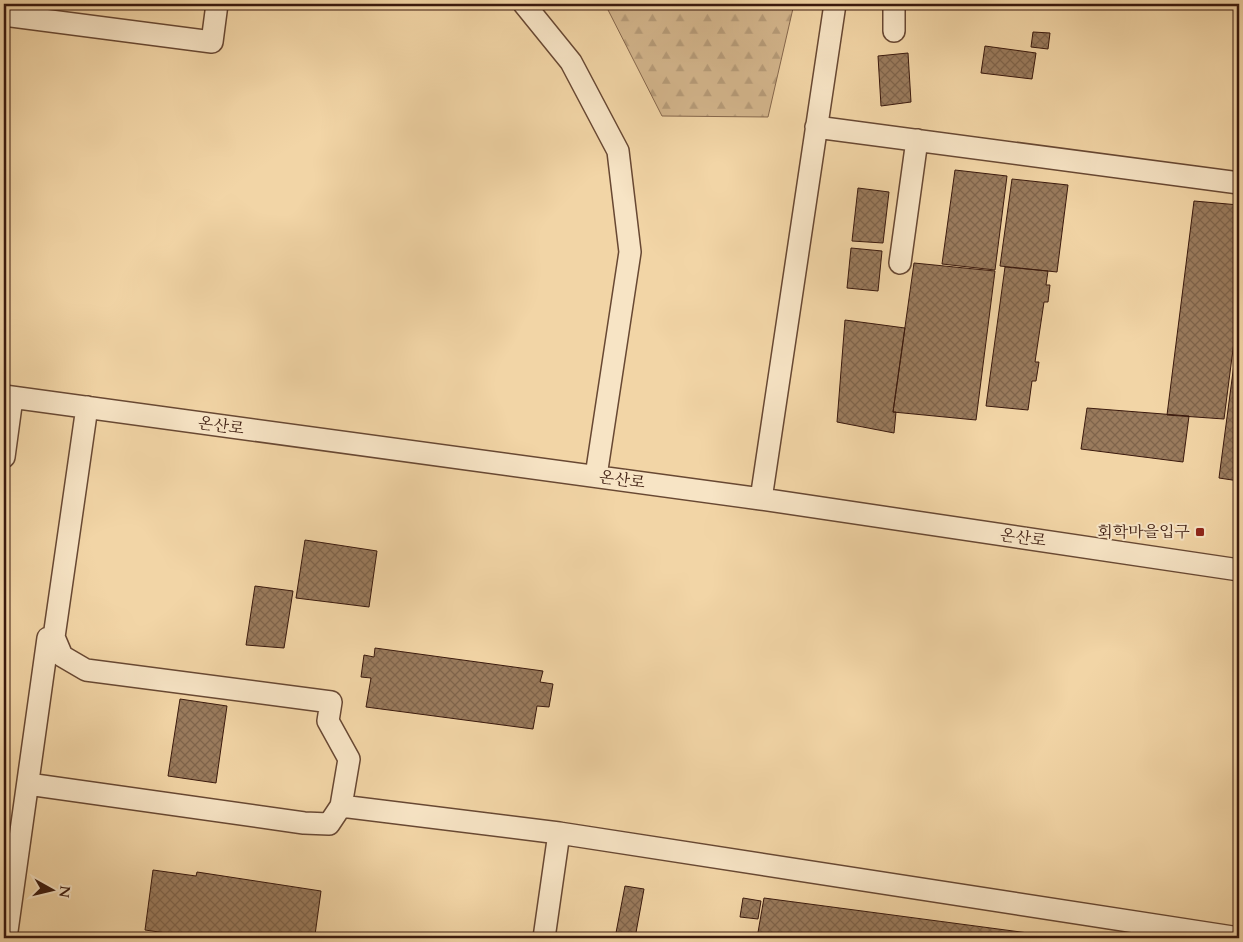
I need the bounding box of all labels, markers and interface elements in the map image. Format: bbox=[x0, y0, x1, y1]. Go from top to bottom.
street label: 온산로 bbox=[197, 412, 246, 440]
street label: 온산로 bbox=[598, 466, 647, 494]
place label: 회학마을입구 bbox=[1097, 521, 1190, 543]
street label: 온산로 bbox=[999, 524, 1048, 552]
marker: 회학마을입구 bbox=[1194, 526, 1206, 538]
north arrow bbox=[28, 864, 78, 914]
text: N bbox=[54, 884, 75, 899]

